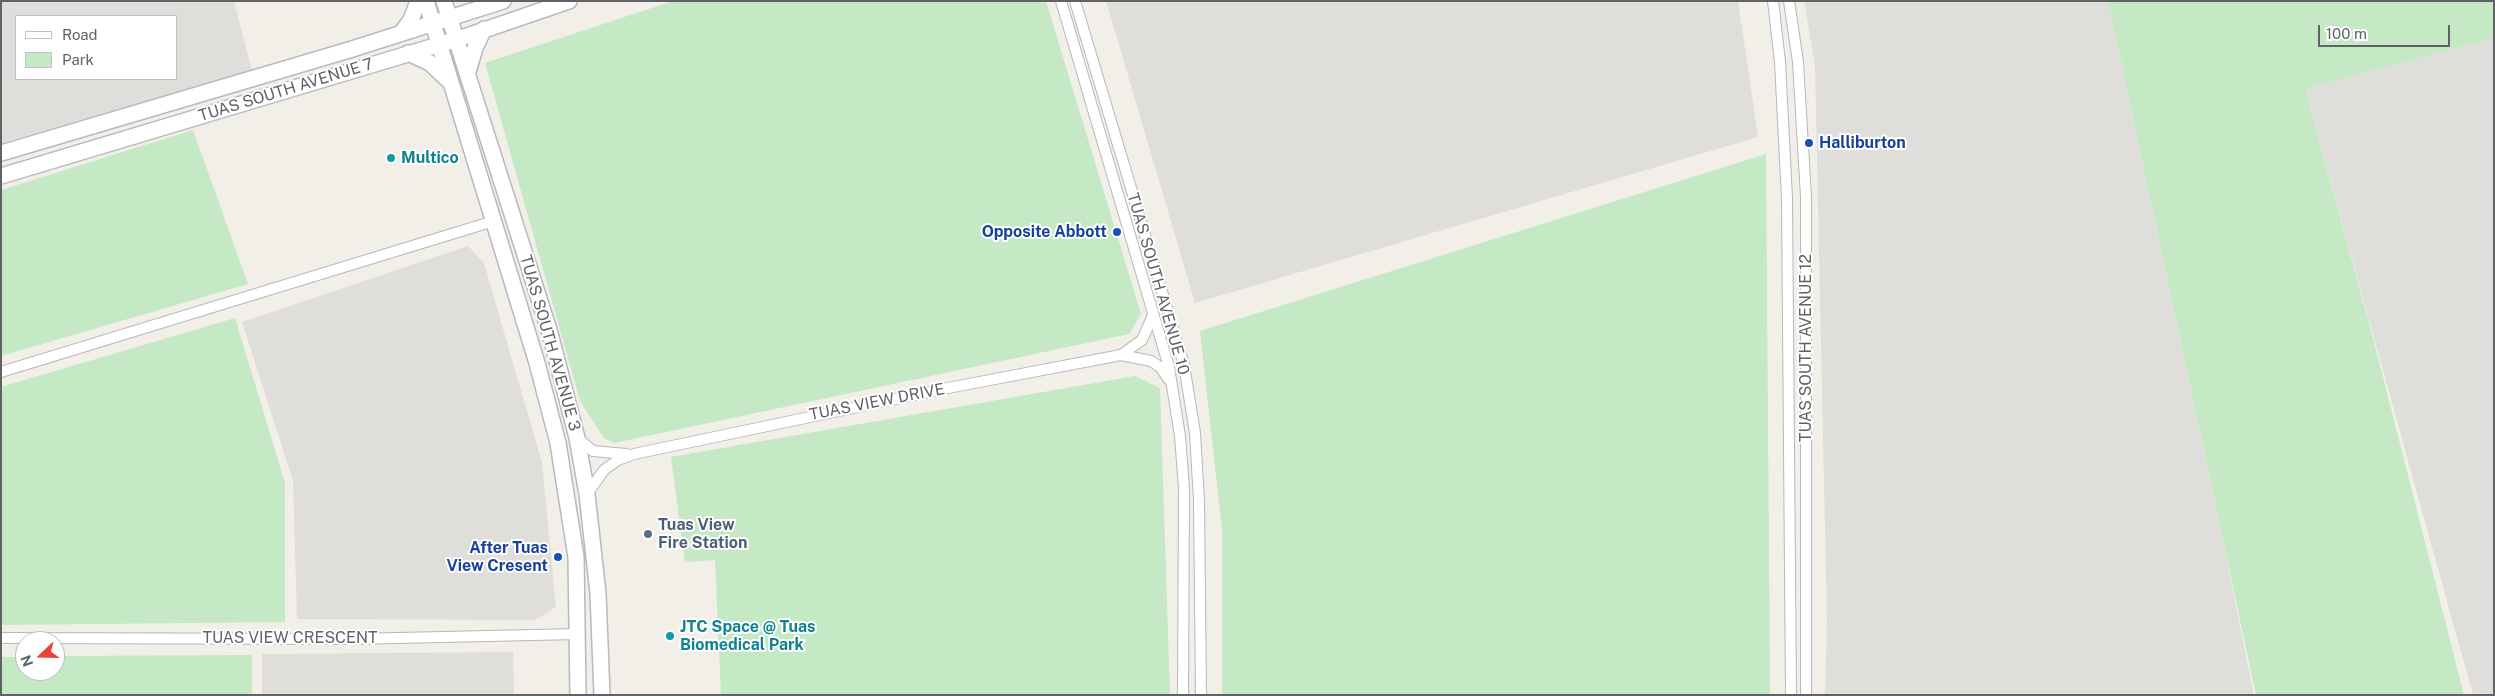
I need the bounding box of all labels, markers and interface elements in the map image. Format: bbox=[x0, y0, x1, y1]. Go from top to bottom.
legend bbox=[15, 15, 178, 80]
scale bar bbox=[2320, 15, 2452, 47]
text: 100 m bbox=[2326, 25, 2367, 42]
text: Road bbox=[62, 26, 98, 43]
text: Park bbox=[62, 51, 94, 68]
street label: TUAS SOUTH AVENUE 7 bbox=[196, 54, 376, 126]
place label: Halliburton bbox=[1819, 133, 1906, 153]
marker: Halliburton bbox=[1803, 137, 1815, 149]
place label: Multico bbox=[401, 148, 459, 168]
marker: Multico bbox=[385, 152, 397, 164]
street label: TUAS SOUTH AVENUE 10 bbox=[1123, 191, 1193, 377]
place label: Opposite Abbott bbox=[982, 222, 1107, 242]
marker: Opposite Abbott bbox=[1111, 226, 1123, 238]
street label: TUAS SOUTH AVENUE 3 bbox=[516, 253, 584, 433]
street label: TUAS SOUTH AVENUE 12 bbox=[1796, 254, 1816, 442]
street label: TUAS VIEW DRIVE bbox=[808, 379, 946, 425]
place label: Tuas View Fire Station bbox=[658, 515, 747, 553]
marker: Tuas View Fire Station bbox=[642, 528, 654, 540]
place label: After Tuas View Cresent bbox=[446, 538, 548, 576]
marker: After Tuas View Cresent bbox=[552, 551, 564, 563]
place label: JTC Space @ Tuas Biomedical Park bbox=[680, 617, 815, 655]
street label: TUAS VIEW CRESCENT bbox=[202, 628, 378, 648]
marker: JTC Space @ Tuas Biomedical Park bbox=[664, 630, 676, 642]
north arrow bbox=[15, 631, 65, 681]
text: N bbox=[18, 653, 36, 669]

